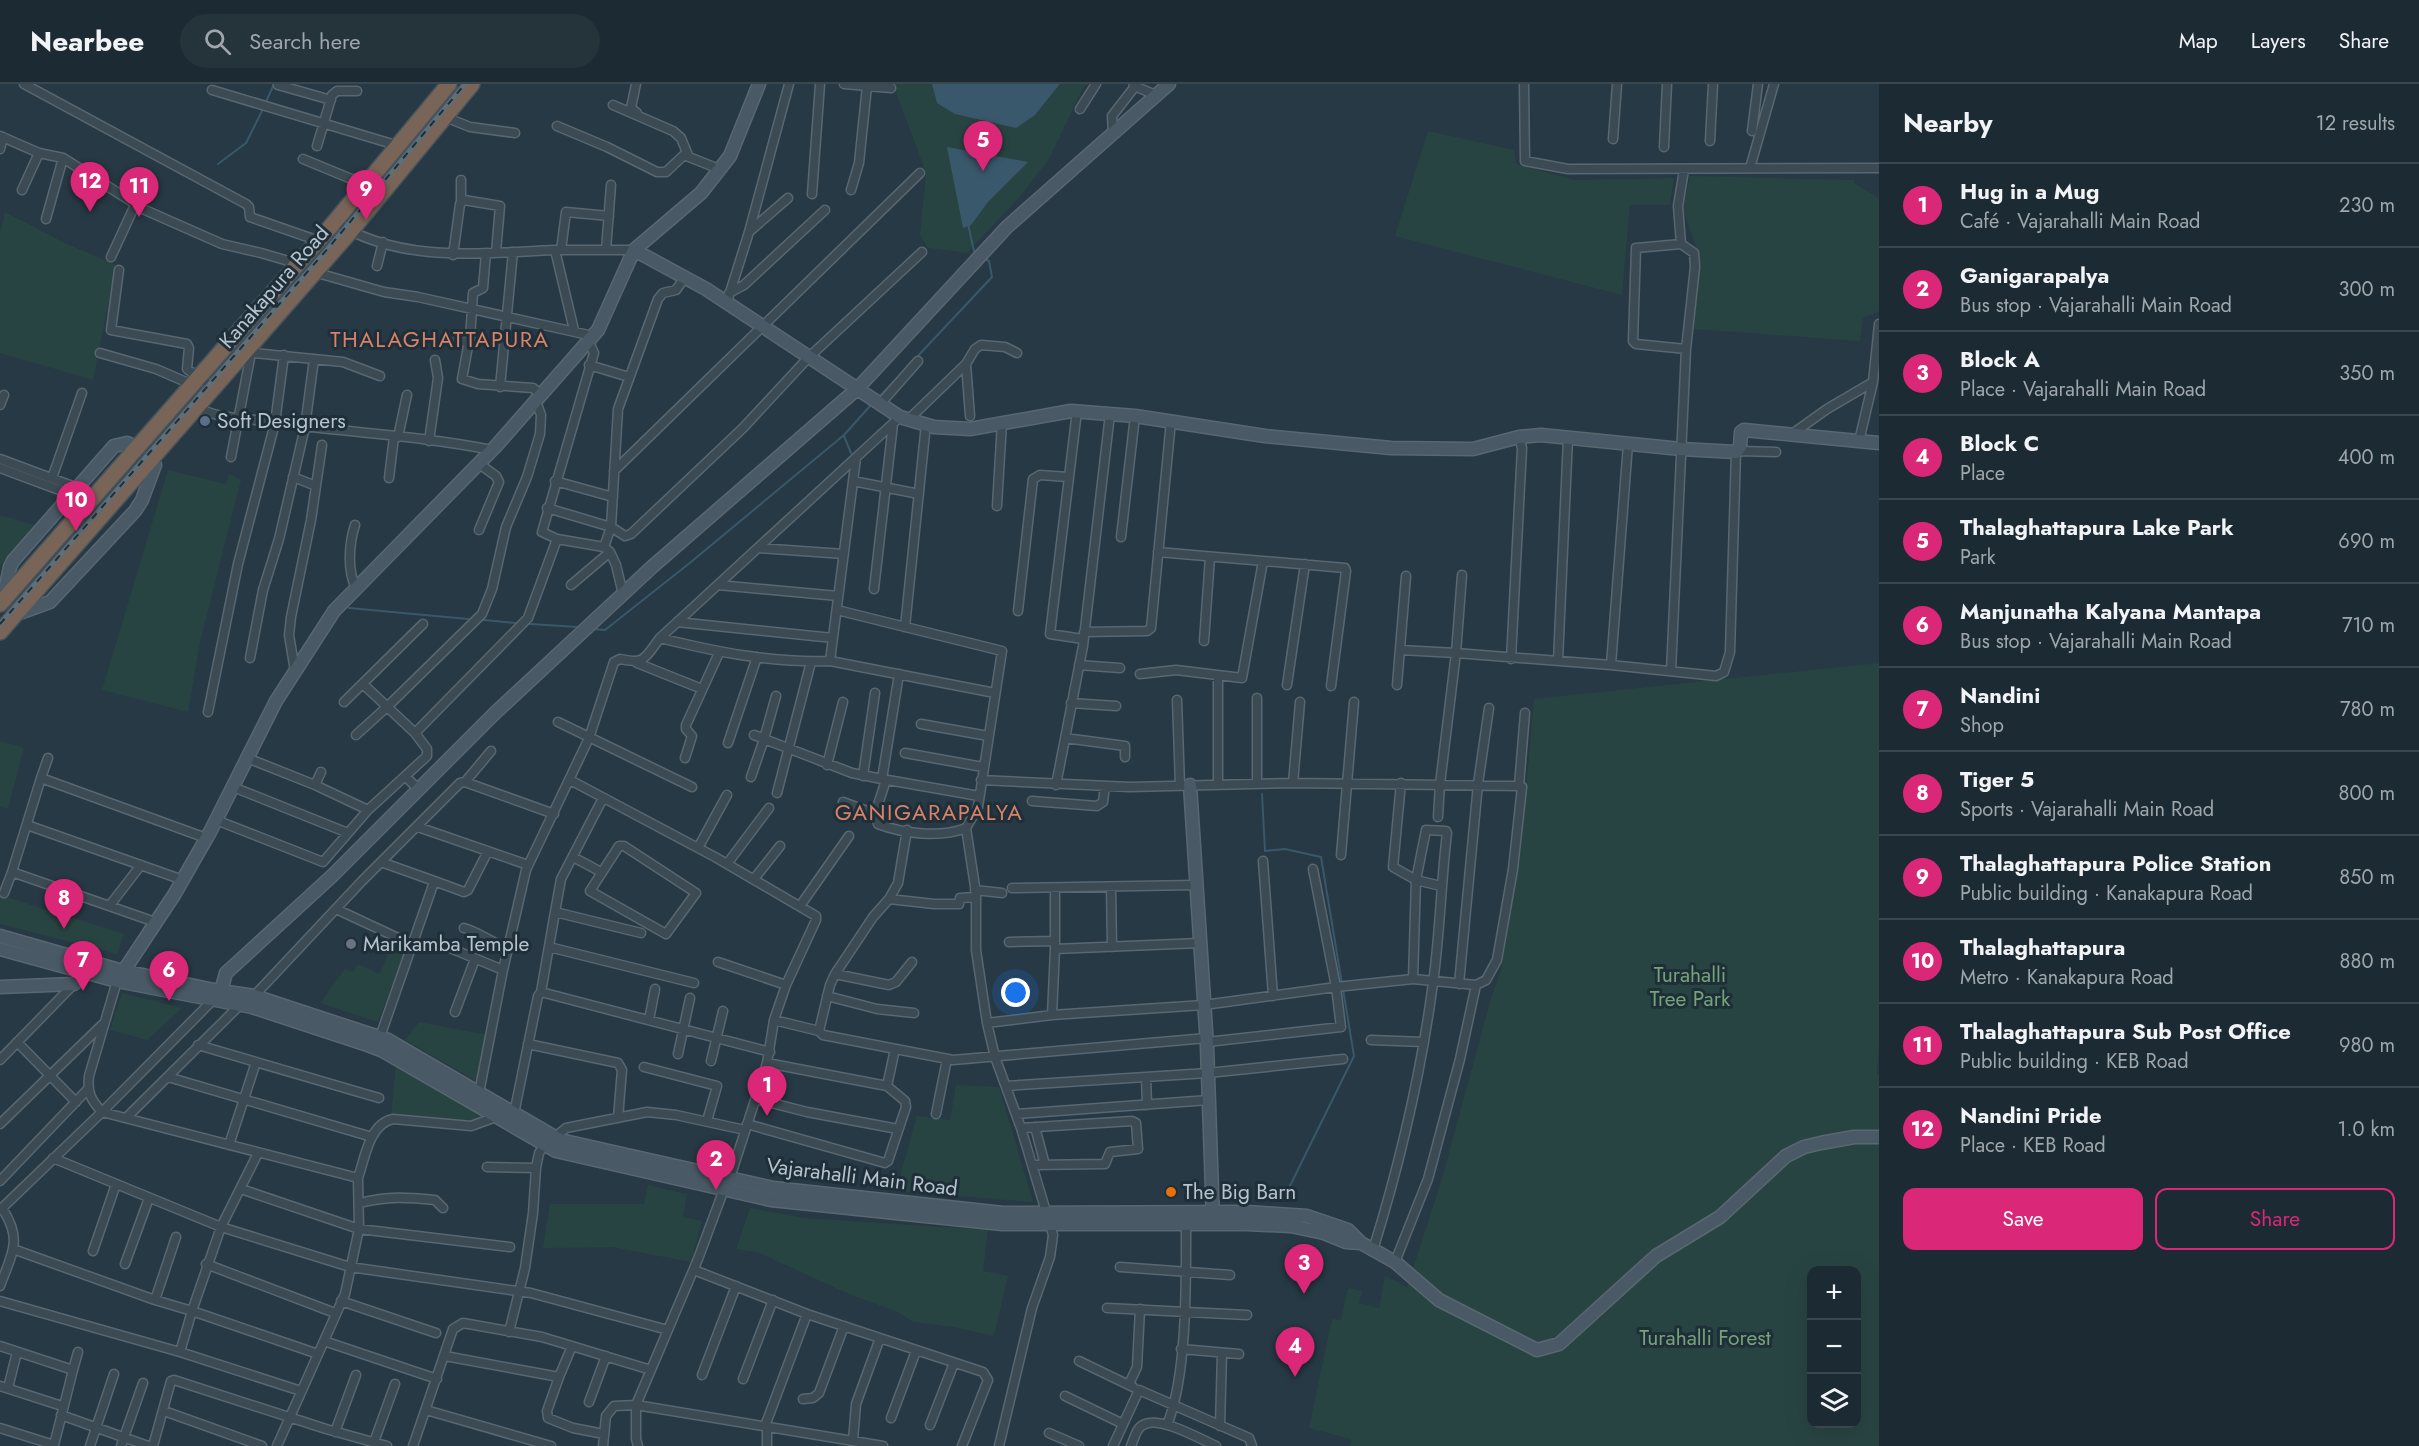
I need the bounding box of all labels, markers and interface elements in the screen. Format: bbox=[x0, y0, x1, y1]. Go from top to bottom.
search box bbox=[180, 14, 600, 68]
text: Nearbee bbox=[30, 21, 144, 62]
icon: search bbox=[201, 25, 234, 58]
text: Search here bbox=[249, 25, 361, 57]
text: Map bbox=[2179, 26, 2218, 56]
text: Layers bbox=[2251, 26, 2306, 56]
text: Share bbox=[2339, 26, 2389, 56]
text: Nearby bbox=[1903, 104, 1992, 142]
text: 12 results bbox=[2316, 109, 2395, 138]
pin: 5 bbox=[964, 122, 1002, 171]
pin: 12 bbox=[70, 162, 110, 212]
pin: 11 bbox=[120, 168, 158, 217]
pin: 9 bbox=[346, 170, 386, 220]
text: Hug in a Mug bbox=[1960, 175, 2099, 207]
text: 1 bbox=[1917, 191, 1928, 220]
text: 230 m bbox=[2339, 191, 2395, 220]
text: Café · Vajarahalli Main Road bbox=[1960, 207, 2200, 236]
street label: Kanakapura Road bbox=[212, 219, 336, 355]
text: Ganigarapalya bbox=[1960, 259, 2109, 291]
text: 2 bbox=[1916, 275, 1929, 304]
text: 300 m bbox=[2338, 275, 2395, 304]
text: Bus stop · Vajarahalli Main Road bbox=[1960, 291, 2232, 320]
district label: THALAGHATTAPURA bbox=[330, 323, 550, 355]
text: Block A bbox=[1960, 343, 2040, 375]
text: 3 bbox=[1916, 359, 1929, 388]
text: 350 m bbox=[2339, 359, 2395, 388]
text: Place · Vajarahalli Main Road bbox=[1960, 375, 2206, 404]
place label: Soft Designers bbox=[217, 406, 346, 436]
marker: Soft Designers bbox=[198, 414, 212, 428]
text: Block C bbox=[1960, 427, 2039, 459]
text: 4 bbox=[1916, 443, 1929, 472]
text: 400 m bbox=[2338, 443, 2395, 472]
text: Place bbox=[1960, 459, 2005, 488]
pin: 10 bbox=[56, 482, 96, 531]
text: Thalaghattapura Lake Park bbox=[1960, 511, 2234, 543]
text: 5 bbox=[1916, 527, 1929, 556]
text: 690 m bbox=[2338, 527, 2395, 556]
text: Park bbox=[1960, 543, 1996, 572]
text: Manjunatha Kalyana Mantapa bbox=[1960, 595, 2261, 627]
text: 6 bbox=[1916, 611, 1929, 640]
text: 710 m bbox=[2342, 611, 2395, 640]
text: Bus stop · Vajarahalli Main Road bbox=[1960, 627, 2232, 656]
text: Nandini bbox=[1960, 679, 2040, 711]
text: 7 bbox=[1916, 695, 1929, 724]
text: 780 m bbox=[2340, 695, 2395, 724]
text: Shop bbox=[1960, 711, 2004, 740]
text: Tiger 5 bbox=[1960, 763, 2034, 795]
text: 8 bbox=[1916, 779, 1929, 808]
text: 800 m bbox=[2338, 779, 2395, 808]
text: Sports · Vajarahalli Main Road bbox=[1960, 795, 2214, 824]
district label: GANIGARAPALYA bbox=[835, 796, 1023, 828]
text: Thalaghattapura Police Station bbox=[1960, 847, 2271, 879]
text: 9 bbox=[1916, 863, 1929, 892]
text: 850 m bbox=[2339, 863, 2395, 892]
text: Public building · Kanakapura Road bbox=[1960, 879, 2253, 908]
pin: 8 bbox=[44, 880, 84, 929]
place label: Marikamba Temple bbox=[363, 929, 530, 959]
text: Thalaghattapura bbox=[1960, 931, 2125, 963]
marker: Marikamba Temple bbox=[344, 937, 358, 951]
pin: 7 bbox=[64, 942, 103, 991]
text: 10 bbox=[1911, 947, 1934, 976]
text: 880 m bbox=[2340, 947, 2395, 976]
pin: 6 bbox=[150, 952, 188, 1001]
park label: Turahalli Tree Park bbox=[1650, 960, 1731, 1014]
text: Metro · Kanakapura Road bbox=[1960, 963, 2174, 992]
your location bbox=[1001, 978, 1030, 1007]
text: Thalaghattapura Sub Post Office bbox=[1960, 1015, 2291, 1047]
text: 11 bbox=[1912, 1031, 1933, 1060]
text: 980 m bbox=[2339, 1031, 2395, 1060]
text: Public building · KEB Road bbox=[1960, 1047, 2189, 1076]
pin: 1 bbox=[748, 1066, 786, 1116]
text: Nandini Pride bbox=[1960, 1099, 2102, 1131]
text: 12 bbox=[1911, 1115, 1934, 1144]
text: 1.0 km bbox=[2338, 1115, 2395, 1144]
text: Place · KEB Road bbox=[1960, 1131, 2106, 1160]
pin: 2 bbox=[696, 1140, 736, 1190]
street label: Vajarahalli Main Road bbox=[765, 1150, 959, 1204]
place label: The Big Barn bbox=[1183, 1177, 1296, 1207]
marker: The Big Barn bbox=[1164, 1185, 1178, 1199]
button: Save bbox=[1903, 1188, 2143, 1250]
button: Share bbox=[2155, 1188, 2395, 1250]
pin: 3 bbox=[1284, 1244, 1324, 1294]
map controls bbox=[1807, 1266, 1861, 1428]
button: + bbox=[1807, 1266, 1861, 1320]
button: − bbox=[1807, 1320, 1861, 1374]
park label: Turahalli Forest bbox=[1639, 1323, 1771, 1353]
pin: 4 bbox=[1276, 1328, 1314, 1377]
button: layers bbox=[1807, 1374, 1861, 1428]

